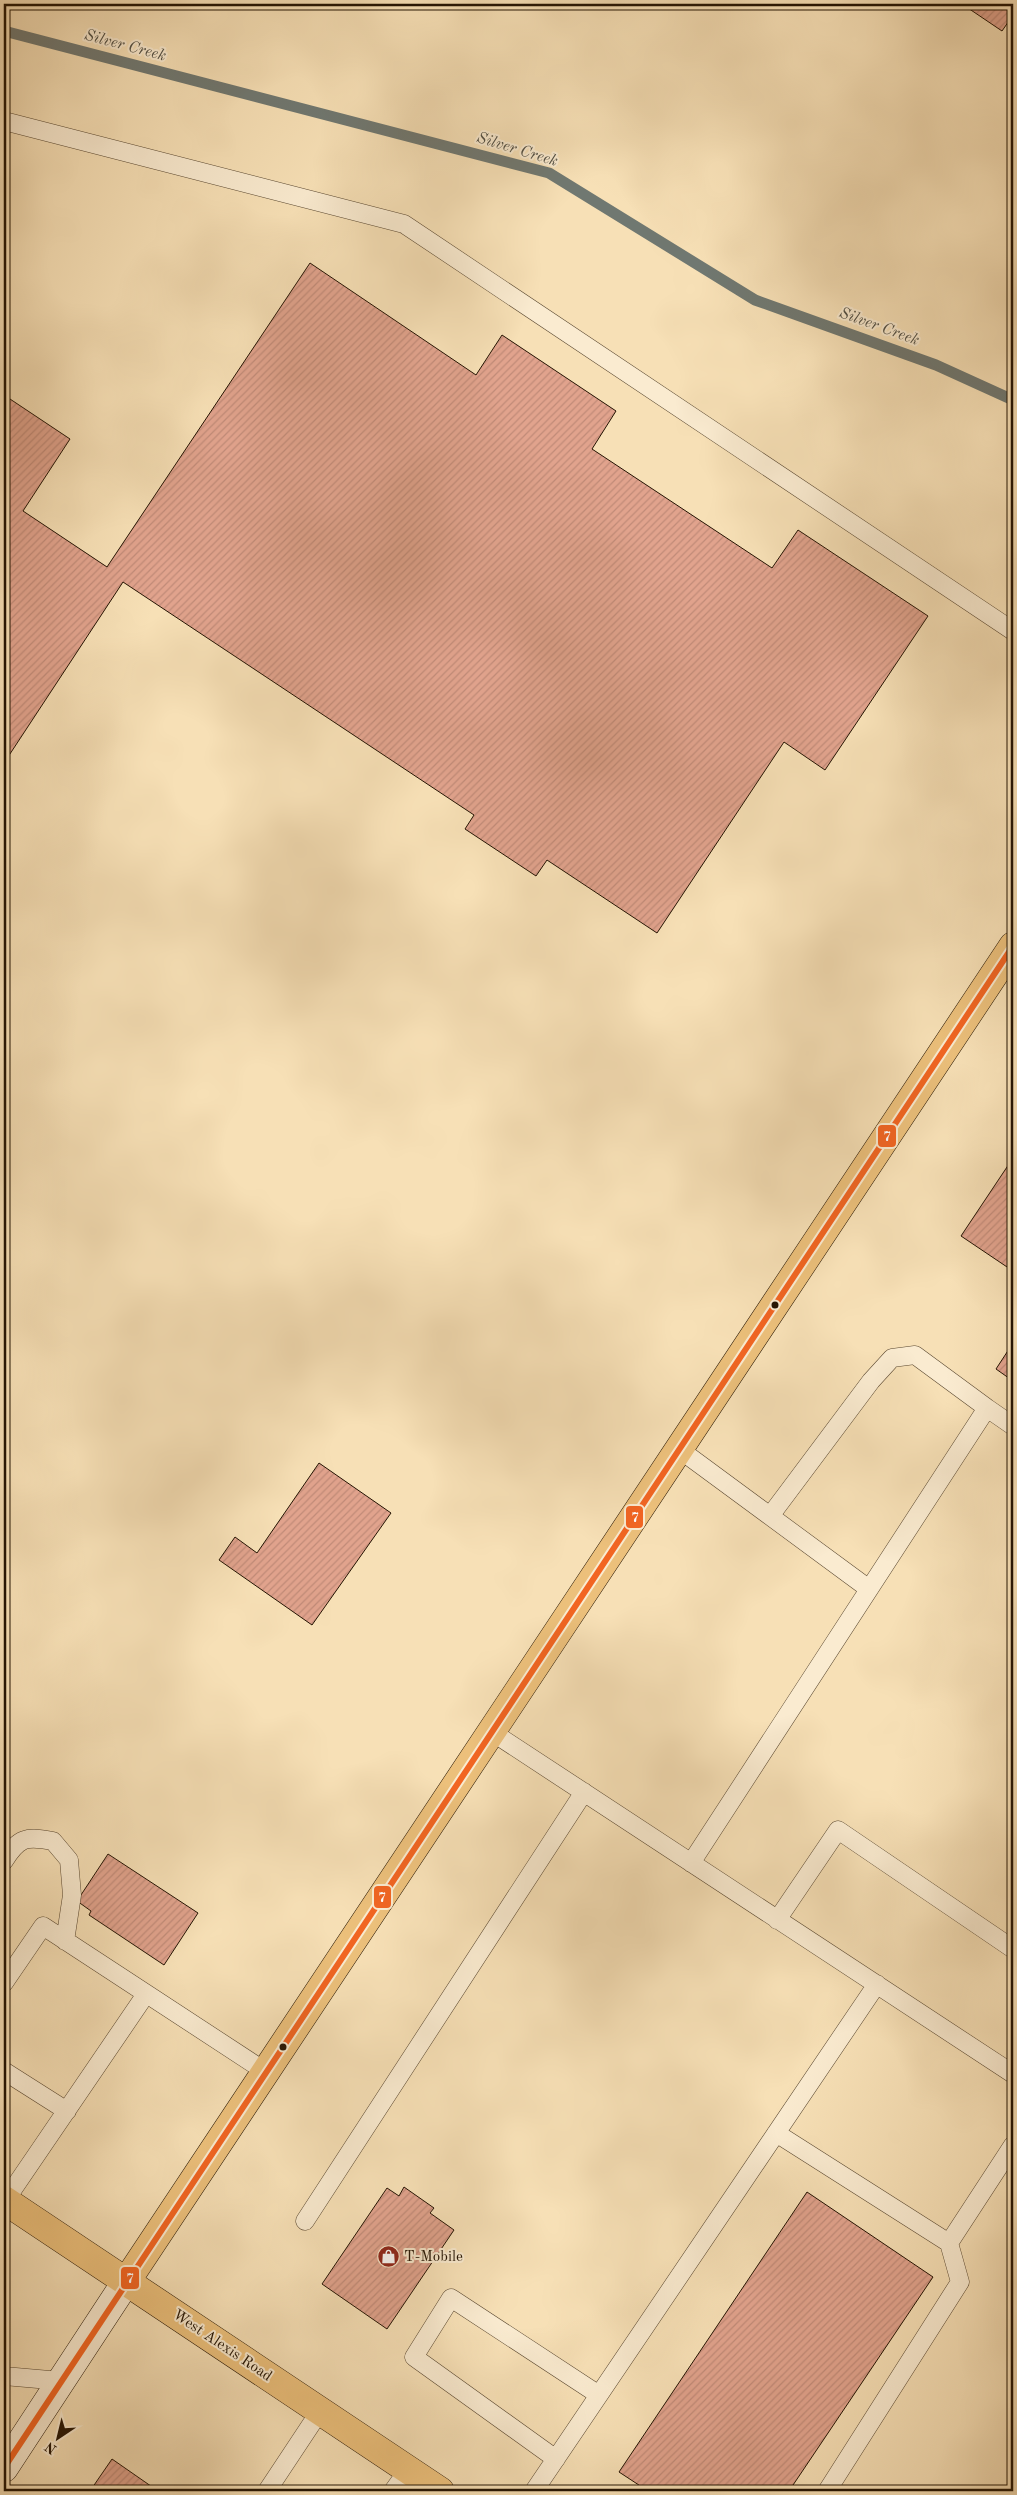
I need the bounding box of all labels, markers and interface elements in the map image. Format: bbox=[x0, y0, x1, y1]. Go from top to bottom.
water label: Silver Creek bbox=[82, 27, 168, 65]
water label: Silver Creek bbox=[475, 130, 560, 170]
water label: Silver Creek bbox=[837, 305, 921, 349]
line badge: 7 bbox=[877, 1124, 897, 1148]
text: 7 bbox=[883, 1130, 891, 1144]
unlabelled marker bbox=[770, 1300, 780, 1310]
line badge: 7 bbox=[625, 1505, 644, 1529]
text: 7 bbox=[631, 1511, 639, 1525]
line badge: 7 bbox=[373, 1885, 392, 1909]
text: 7 bbox=[378, 1891, 386, 1905]
unlabelled marker bbox=[278, 2042, 288, 2052]
shop icon: T-Mobile bbox=[376, 2245, 400, 2269]
place label: T-Mobile bbox=[404, 2250, 463, 2265]
line badge: 7 bbox=[120, 2266, 140, 2290]
text: 7 bbox=[126, 2272, 134, 2286]
street label: West Alexis Road bbox=[170, 2307, 274, 2385]
north arrow bbox=[32, 2412, 82, 2462]
text: N bbox=[42, 2439, 60, 2457]

